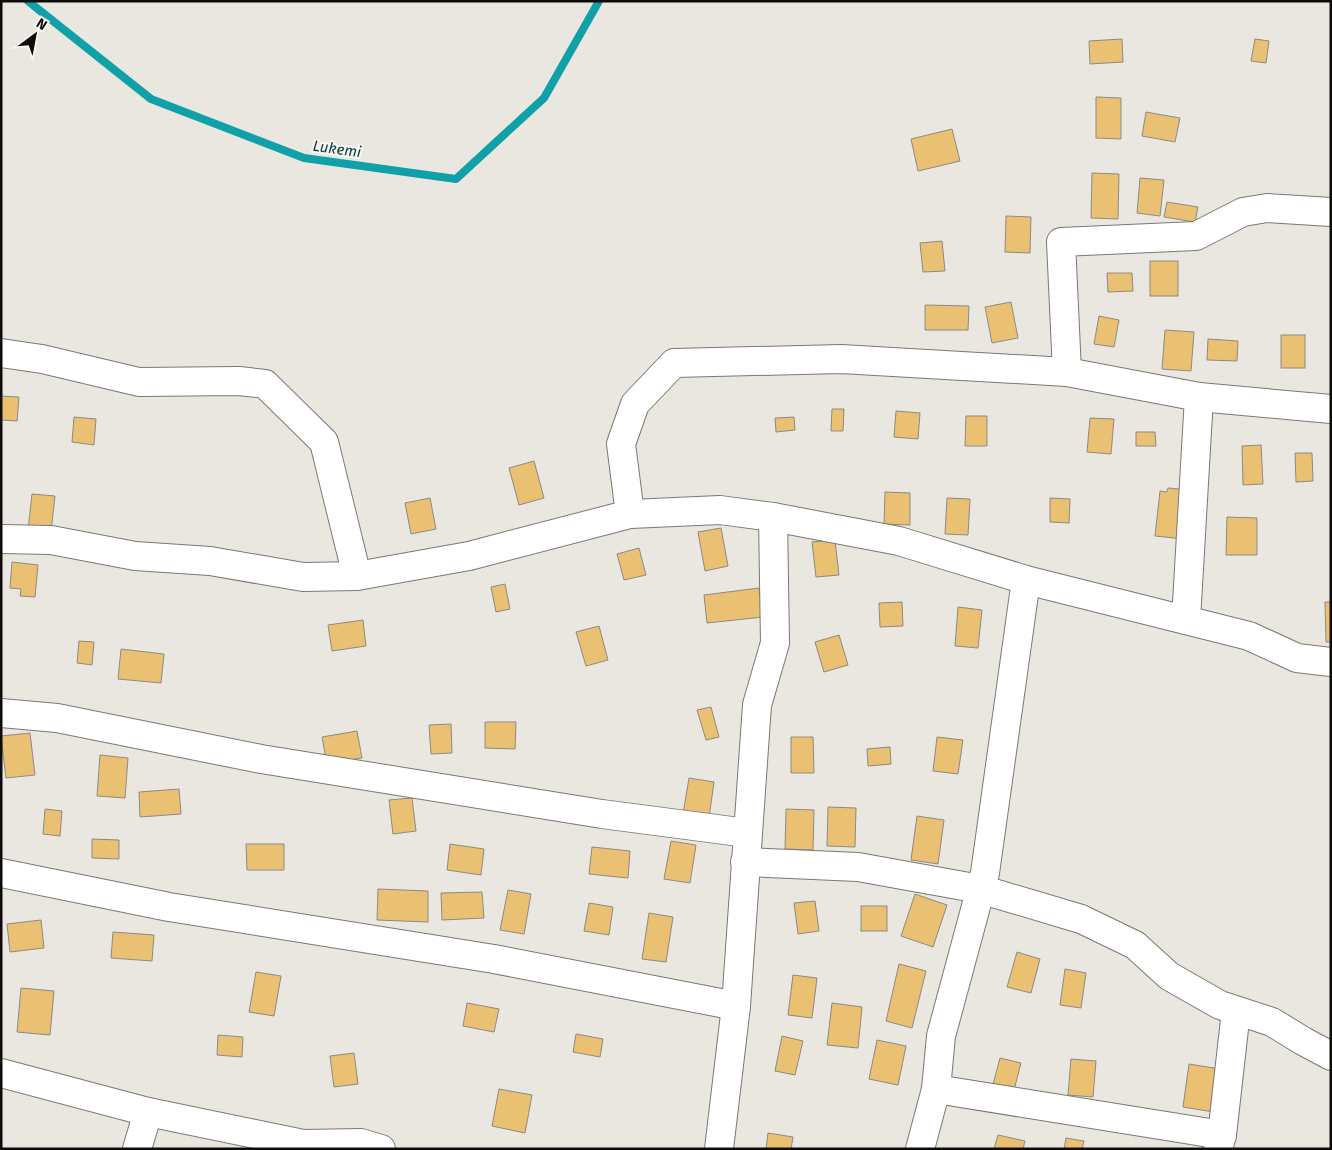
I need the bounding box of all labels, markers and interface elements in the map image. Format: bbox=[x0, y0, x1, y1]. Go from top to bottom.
north arrow bbox=[10, 10, 60, 60]
text: N bbox=[33, 15, 50, 34]
water label: Lukemi bbox=[312, 137, 362, 161]

